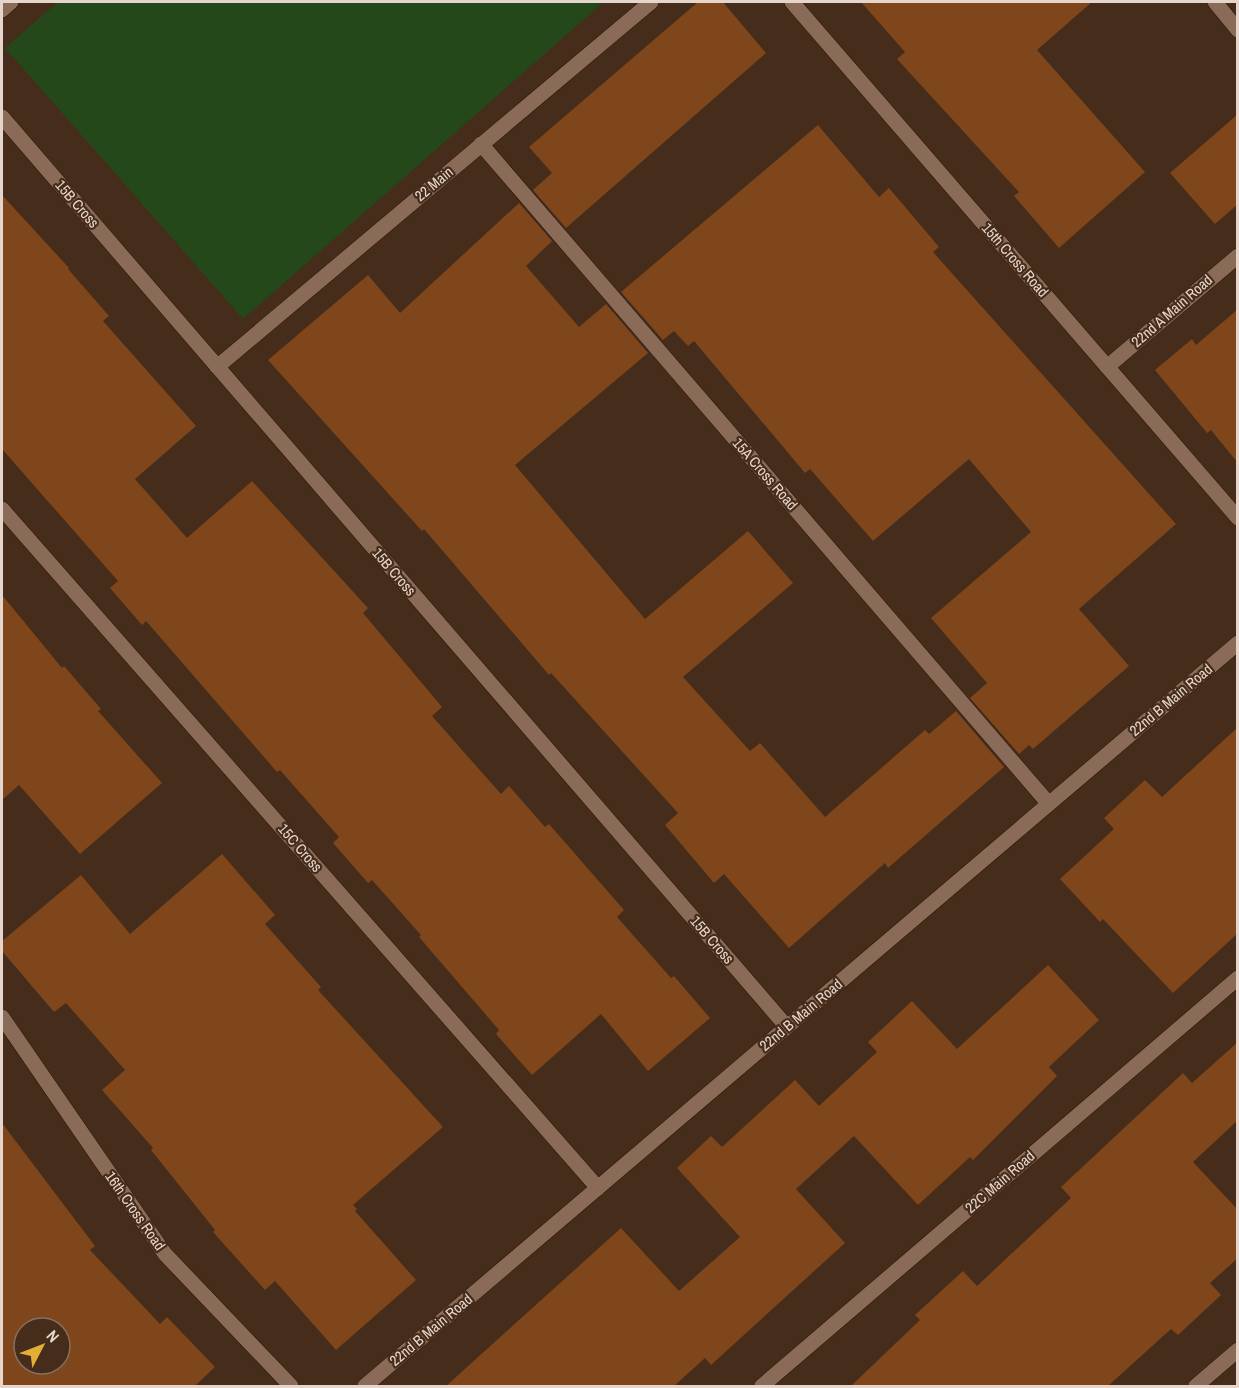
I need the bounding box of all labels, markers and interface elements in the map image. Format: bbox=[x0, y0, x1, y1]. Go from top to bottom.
street label: 22 Main bbox=[410, 161, 457, 206]
street label: 15B Cross bbox=[51, 175, 104, 232]
street label: 15th Cross Road bbox=[977, 218, 1054, 301]
street label: 22nd A Main Road bbox=[1127, 269, 1217, 352]
street label: 15A Cross Road bbox=[728, 433, 803, 514]
street label: 15B Cross bbox=[368, 543, 421, 600]
street label: 22nd B Main Road bbox=[1125, 659, 1217, 741]
street label: 15C Cross bbox=[273, 819, 327, 876]
street label: 15B Cross bbox=[686, 911, 739, 968]
street label: 22nd B Main Road bbox=[755, 974, 847, 1056]
street label: 22C Main Road bbox=[960, 1145, 1039, 1218]
street label: 16th Cross Road bbox=[100, 1167, 170, 1255]
street label: 22nd B Main Road bbox=[385, 1289, 477, 1371]
north arrow bbox=[12, 1316, 72, 1376]
text: N bbox=[42, 1325, 64, 1347]

